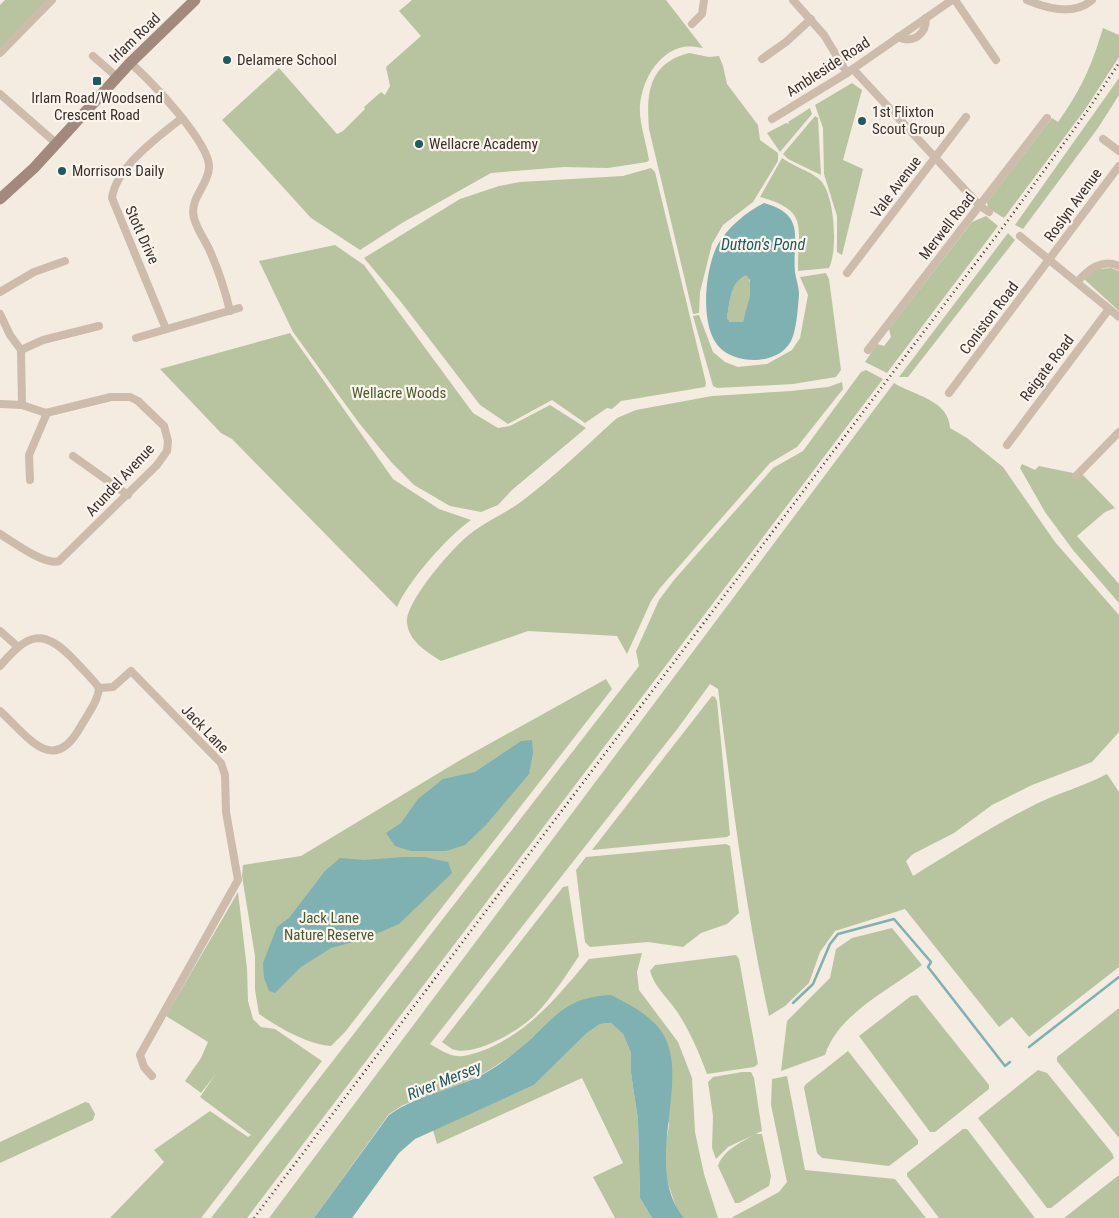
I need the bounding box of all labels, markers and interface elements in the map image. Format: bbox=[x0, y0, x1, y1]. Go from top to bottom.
street label: Irlam Road bbox=[106, 9, 164, 67]
street label: Ambleside Road bbox=[783, 33, 873, 101]
place label: Delamere School bbox=[237, 51, 337, 69]
marker: Delamere School bbox=[221, 54, 233, 66]
marker: Irlam Road/Woodsend Crescent Road bbox=[91, 75, 103, 87]
place label: Irlam Road/Woodsend Crescent Road bbox=[31, 89, 163, 124]
place label: 1st Flixton Scout Group bbox=[872, 103, 945, 138]
marker: 1st Flixton Scout Group bbox=[856, 115, 868, 127]
place label: Wellacre Academy bbox=[429, 135, 538, 153]
marker: Wellacre Academy bbox=[413, 138, 425, 150]
street label: Vale Avenue bbox=[867, 153, 925, 221]
place label: Morrisons Daily bbox=[72, 162, 164, 180]
marker: Morrisons Daily bbox=[56, 165, 68, 177]
street label: Roslyn Avenue bbox=[1040, 165, 1106, 245]
street label: Merwell Road bbox=[915, 189, 979, 263]
street label: Stott Drive bbox=[121, 203, 163, 267]
water label: Dutton's Pond bbox=[721, 235, 805, 254]
street label: Coniston Road bbox=[956, 278, 1022, 358]
street label: Reigate Road bbox=[1016, 331, 1078, 405]
park label: Wellacre Woods bbox=[352, 384, 446, 402]
street label: Arundel Avenue bbox=[82, 440, 158, 520]
street label: Jack Lane bbox=[178, 701, 232, 757]
park label: Jack Lane Nature Reserve bbox=[284, 909, 374, 944]
water label: River Mersey bbox=[404, 1057, 485, 1104]

